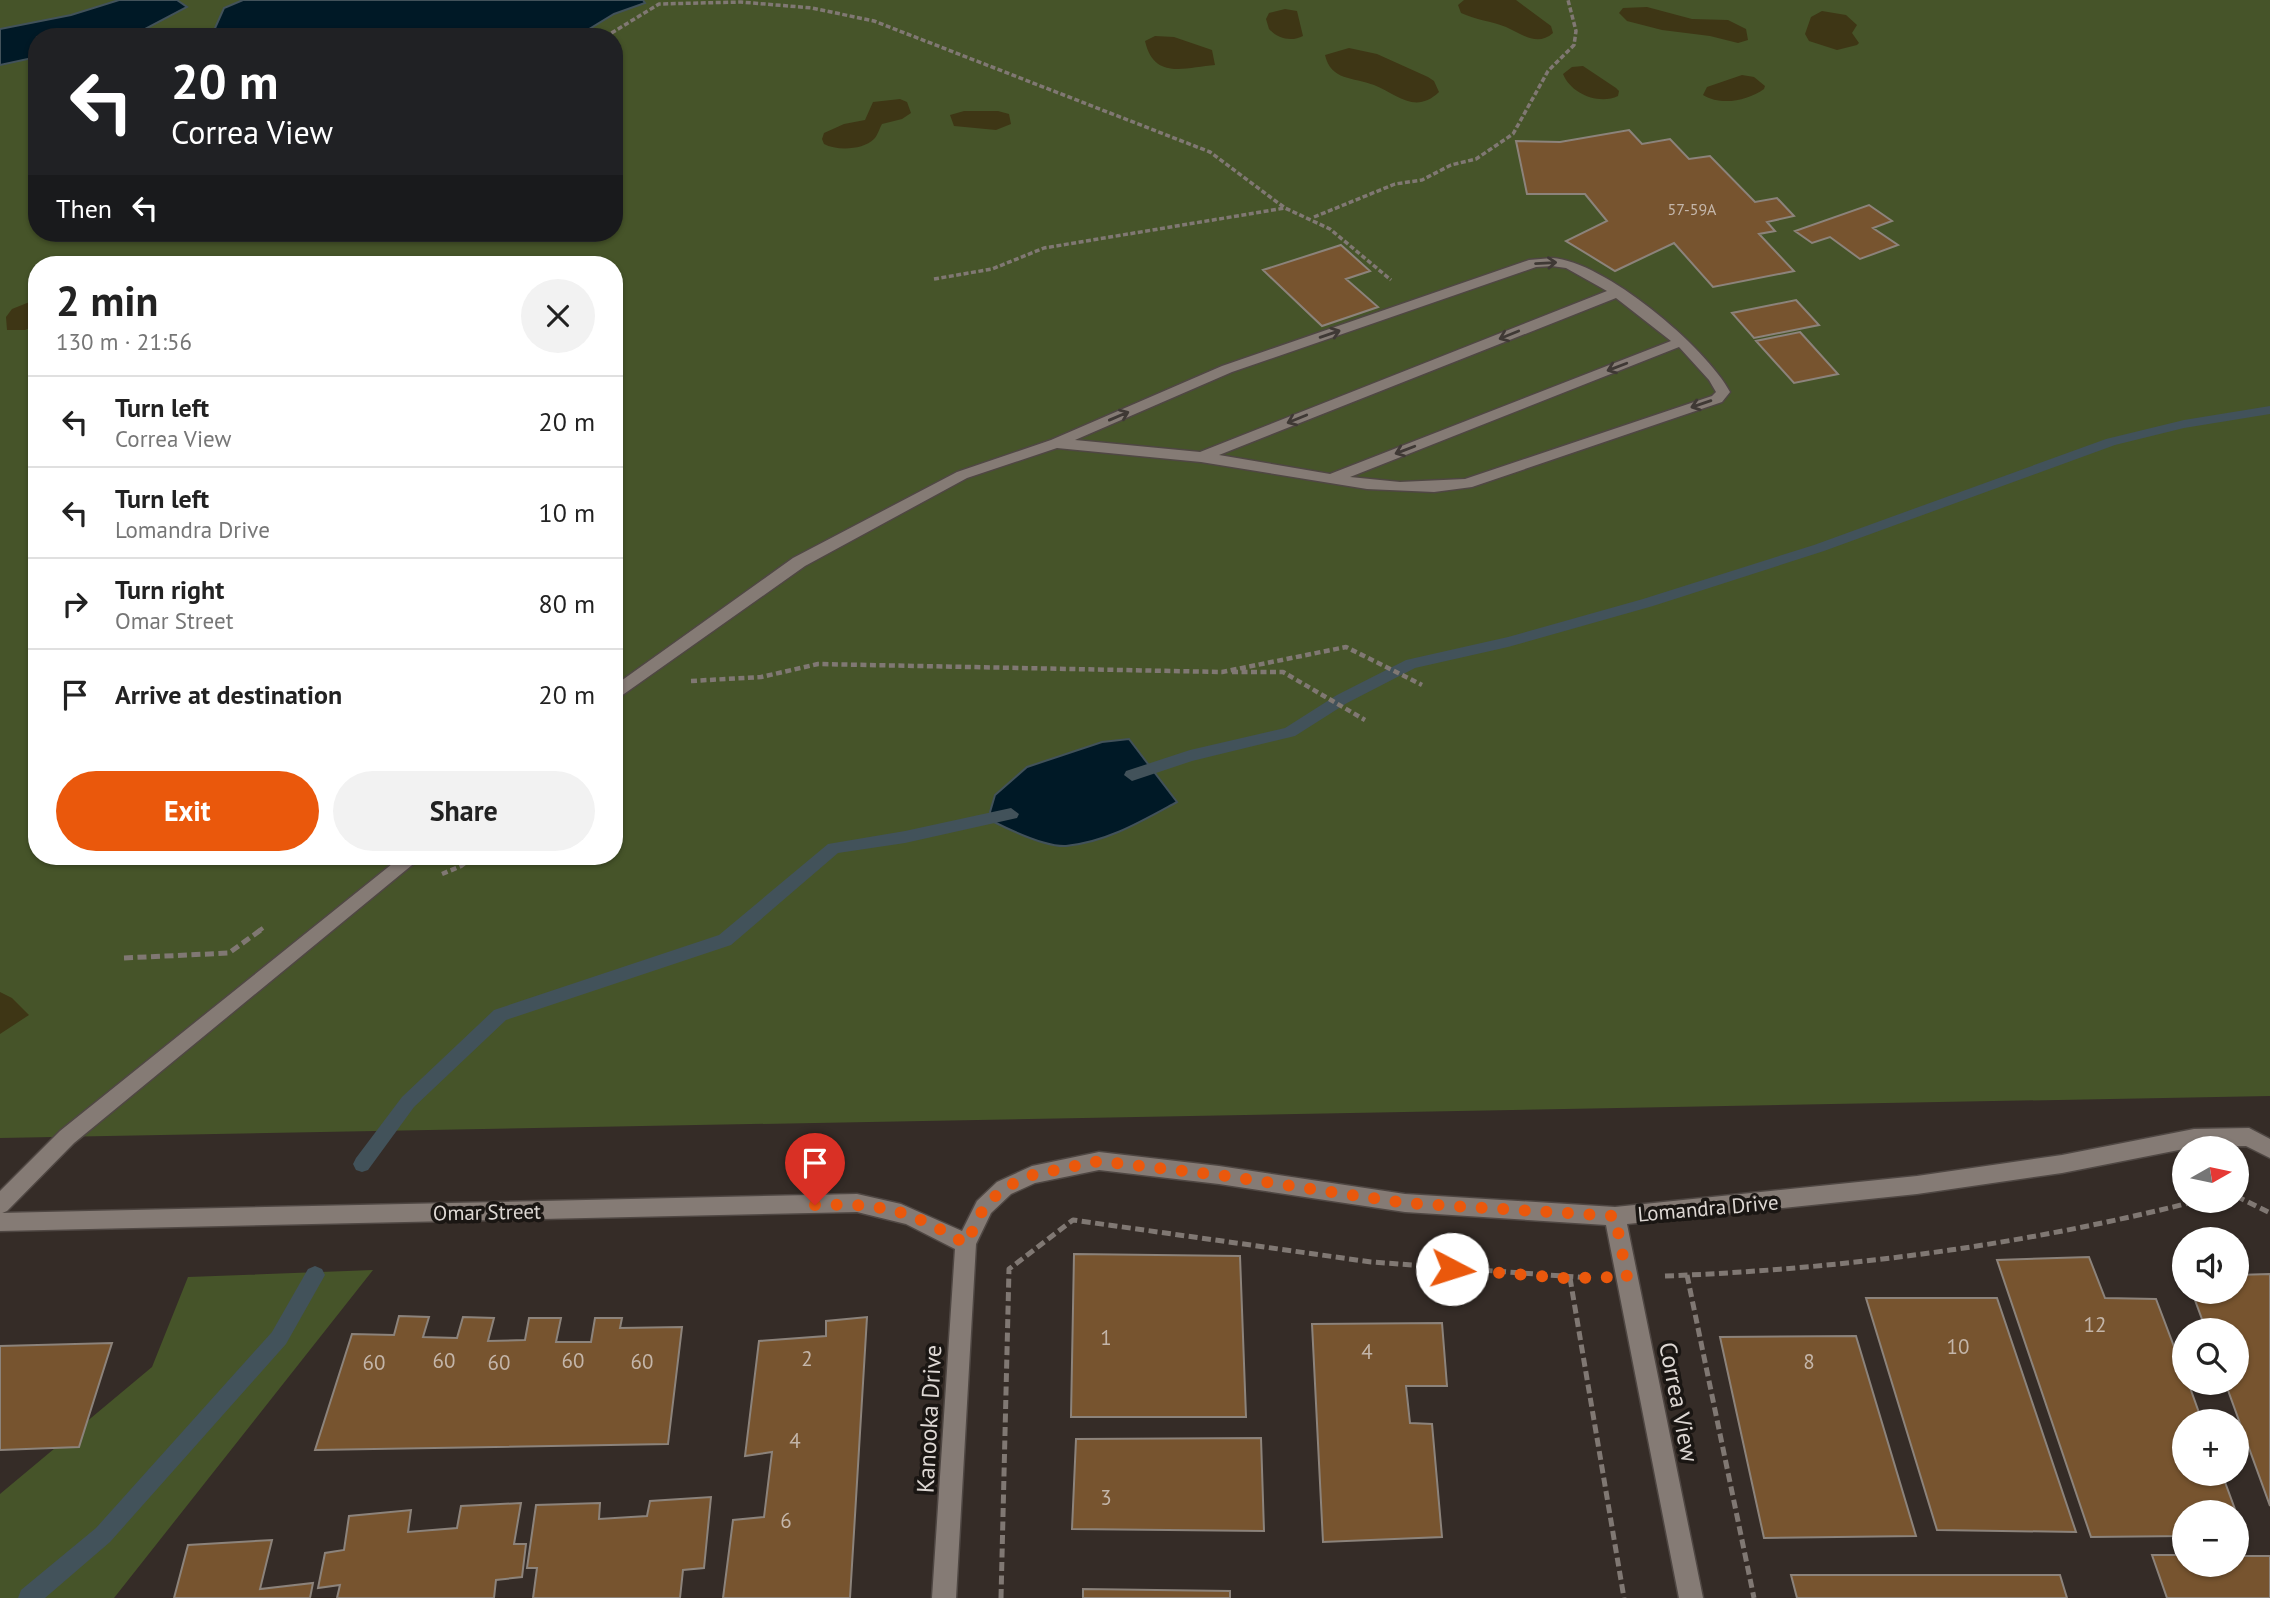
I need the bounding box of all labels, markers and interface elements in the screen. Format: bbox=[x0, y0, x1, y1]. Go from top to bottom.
text: 20 m bbox=[171, 49, 278, 113]
icon: left bbox=[56, 56, 147, 147]
text: Correa View bbox=[171, 111, 333, 153]
icon: left bbox=[126, 189, 164, 227]
text: Then bbox=[56, 192, 112, 225]
house number: 57-59A bbox=[1668, 199, 1717, 219]
one-way arrow bbox=[1534, 256, 1557, 269]
text: 2 min bbox=[56, 273, 158, 328]
button: close bbox=[521, 279, 595, 353]
text: 130 m · 21:56 bbox=[56, 327, 192, 356]
one-way arrow bbox=[1319, 327, 1341, 339]
one-way arrow bbox=[1498, 330, 1520, 343]
one-way arrow bbox=[1607, 362, 1628, 375]
text: Turn left bbox=[115, 391, 209, 424]
one-way arrow bbox=[1691, 399, 1713, 412]
icon: left bbox=[56, 403, 94, 441]
text: 20 m bbox=[539, 405, 595, 438]
one-way arrow bbox=[1107, 409, 1129, 422]
one-way arrow bbox=[1287, 413, 1309, 426]
text: Correa View bbox=[115, 424, 231, 453]
one-way arrow bbox=[1395, 445, 1417, 458]
text: Turn left bbox=[115, 482, 209, 515]
icon: left bbox=[56, 494, 94, 532]
text: 10 m bbox=[539, 496, 595, 529]
text: Lomandra Drive bbox=[115, 515, 270, 544]
text: Turn right bbox=[115, 573, 224, 606]
icon: right bbox=[56, 585, 94, 623]
text: 80 m bbox=[539, 587, 595, 620]
text: Omar Street bbox=[115, 606, 234, 635]
icon: arrive bbox=[56, 676, 94, 714]
text: Arrive at destination bbox=[115, 678, 342, 711]
text: 20 m bbox=[539, 678, 595, 711]
button: Exit bbox=[56, 771, 319, 851]
button: Share bbox=[333, 771, 595, 851]
pin bbox=[785, 1133, 845, 1205]
north arrow bbox=[2172, 1136, 2249, 1213]
map controls bbox=[2172, 1136, 2249, 1577]
icon: arrive bbox=[796, 1144, 834, 1182]
street label: Lomandra Drive bbox=[1636, 1188, 1780, 1228]
street label: Omar Street bbox=[433, 1198, 541, 1226]
button: sound bbox=[2172, 1227, 2249, 1304]
position arrow bbox=[1415, 1232, 1489, 1306]
house number: 12 bbox=[2084, 1311, 2106, 1338]
button: search bbox=[2172, 1318, 2249, 1395]
house number: 1 bbox=[1100, 1324, 1112, 1351]
house number: 10 bbox=[1947, 1333, 1969, 1360]
house number: 4 bbox=[1361, 1338, 1373, 1365]
street label: Correa View bbox=[1652, 1339, 1706, 1465]
street label: Kanooka Drive bbox=[910, 1344, 948, 1494]
house number: 2 bbox=[801, 1345, 813, 1372]
house number: 60 bbox=[433, 1347, 455, 1374]
house number: 60 bbox=[562, 1347, 584, 1374]
house number: 60 bbox=[631, 1348, 653, 1375]
house number: 8 bbox=[1803, 1348, 1815, 1375]
house number: 60 bbox=[363, 1349, 385, 1376]
house number: 60 bbox=[488, 1349, 510, 1376]
button: + bbox=[2172, 1409, 2249, 1486]
house number: 4 bbox=[789, 1427, 801, 1454]
house number: 3 bbox=[1100, 1484, 1112, 1511]
button: − bbox=[2172, 1500, 2249, 1577]
house number: 6 bbox=[780, 1507, 792, 1534]

